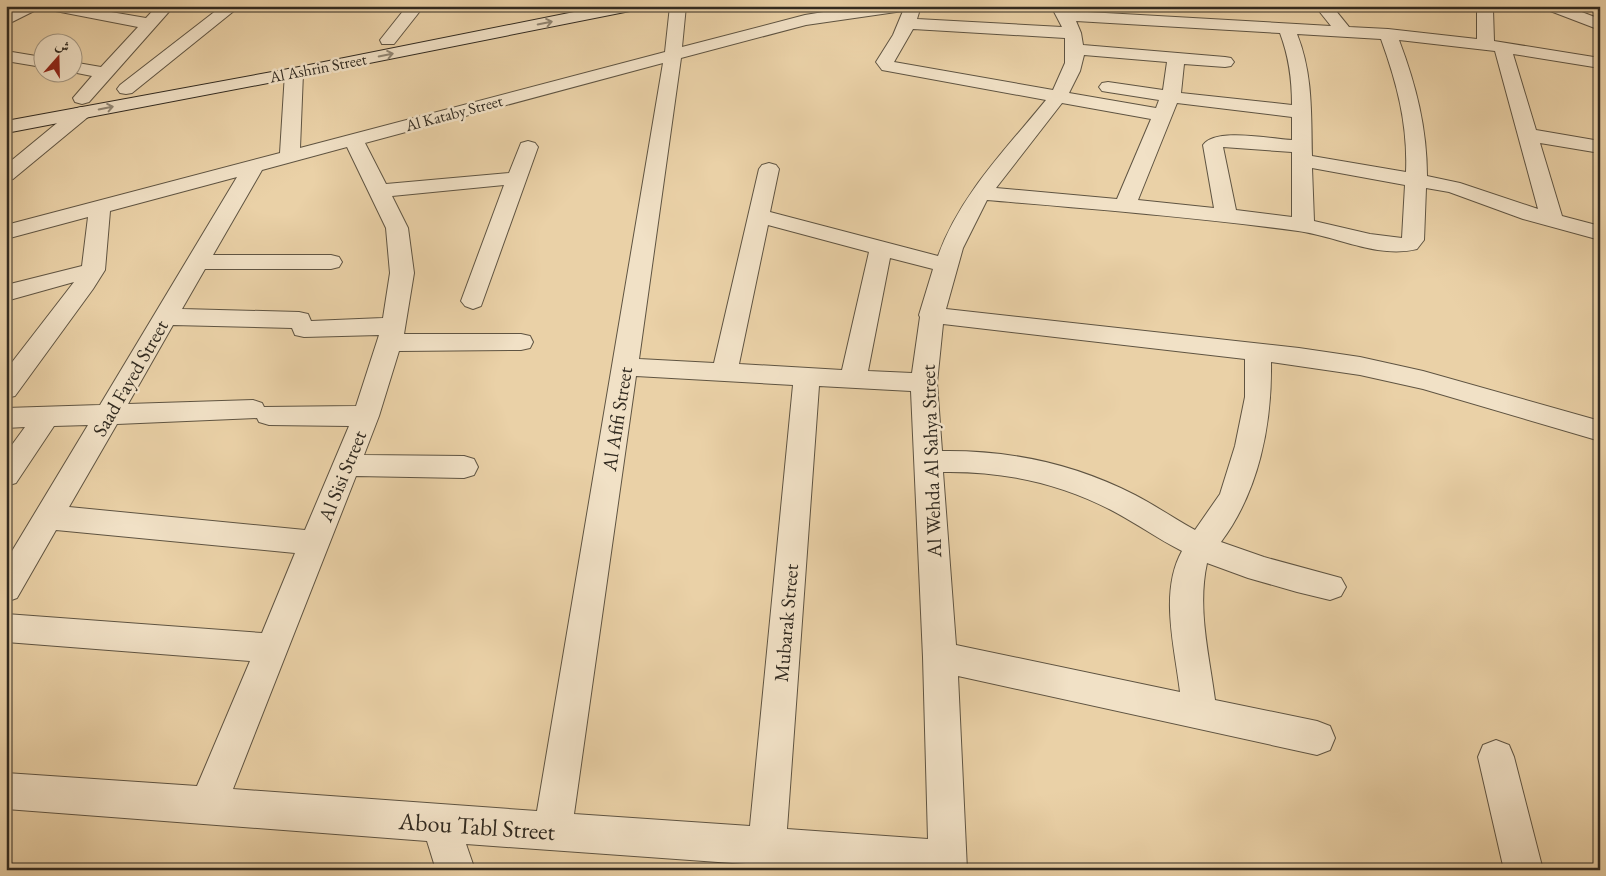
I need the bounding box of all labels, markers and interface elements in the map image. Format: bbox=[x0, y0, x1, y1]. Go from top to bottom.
one-way arrow bbox=[537, 18, 553, 27]
north arrow bbox=[32, 32, 82, 82]
text: ش bbox=[53, 35, 72, 57]
street label: Al Ashrin Street bbox=[267, 48, 368, 88]
one-way arrow bbox=[377, 49, 393, 59]
street label: Al Kataby Street bbox=[402, 90, 505, 136]
one-way arrow bbox=[97, 103, 113, 113]
street label: Saad Fayed Street bbox=[86, 314, 174, 441]
street label: Al Wehda Al Sahya Street bbox=[915, 363, 947, 559]
street label: Al Afifi Street bbox=[596, 364, 638, 474]
street label: Al Sisi Street bbox=[312, 426, 372, 526]
street label: Mubarak Street bbox=[768, 562, 804, 683]
street label: Abou Tabl Street bbox=[397, 805, 557, 847]

